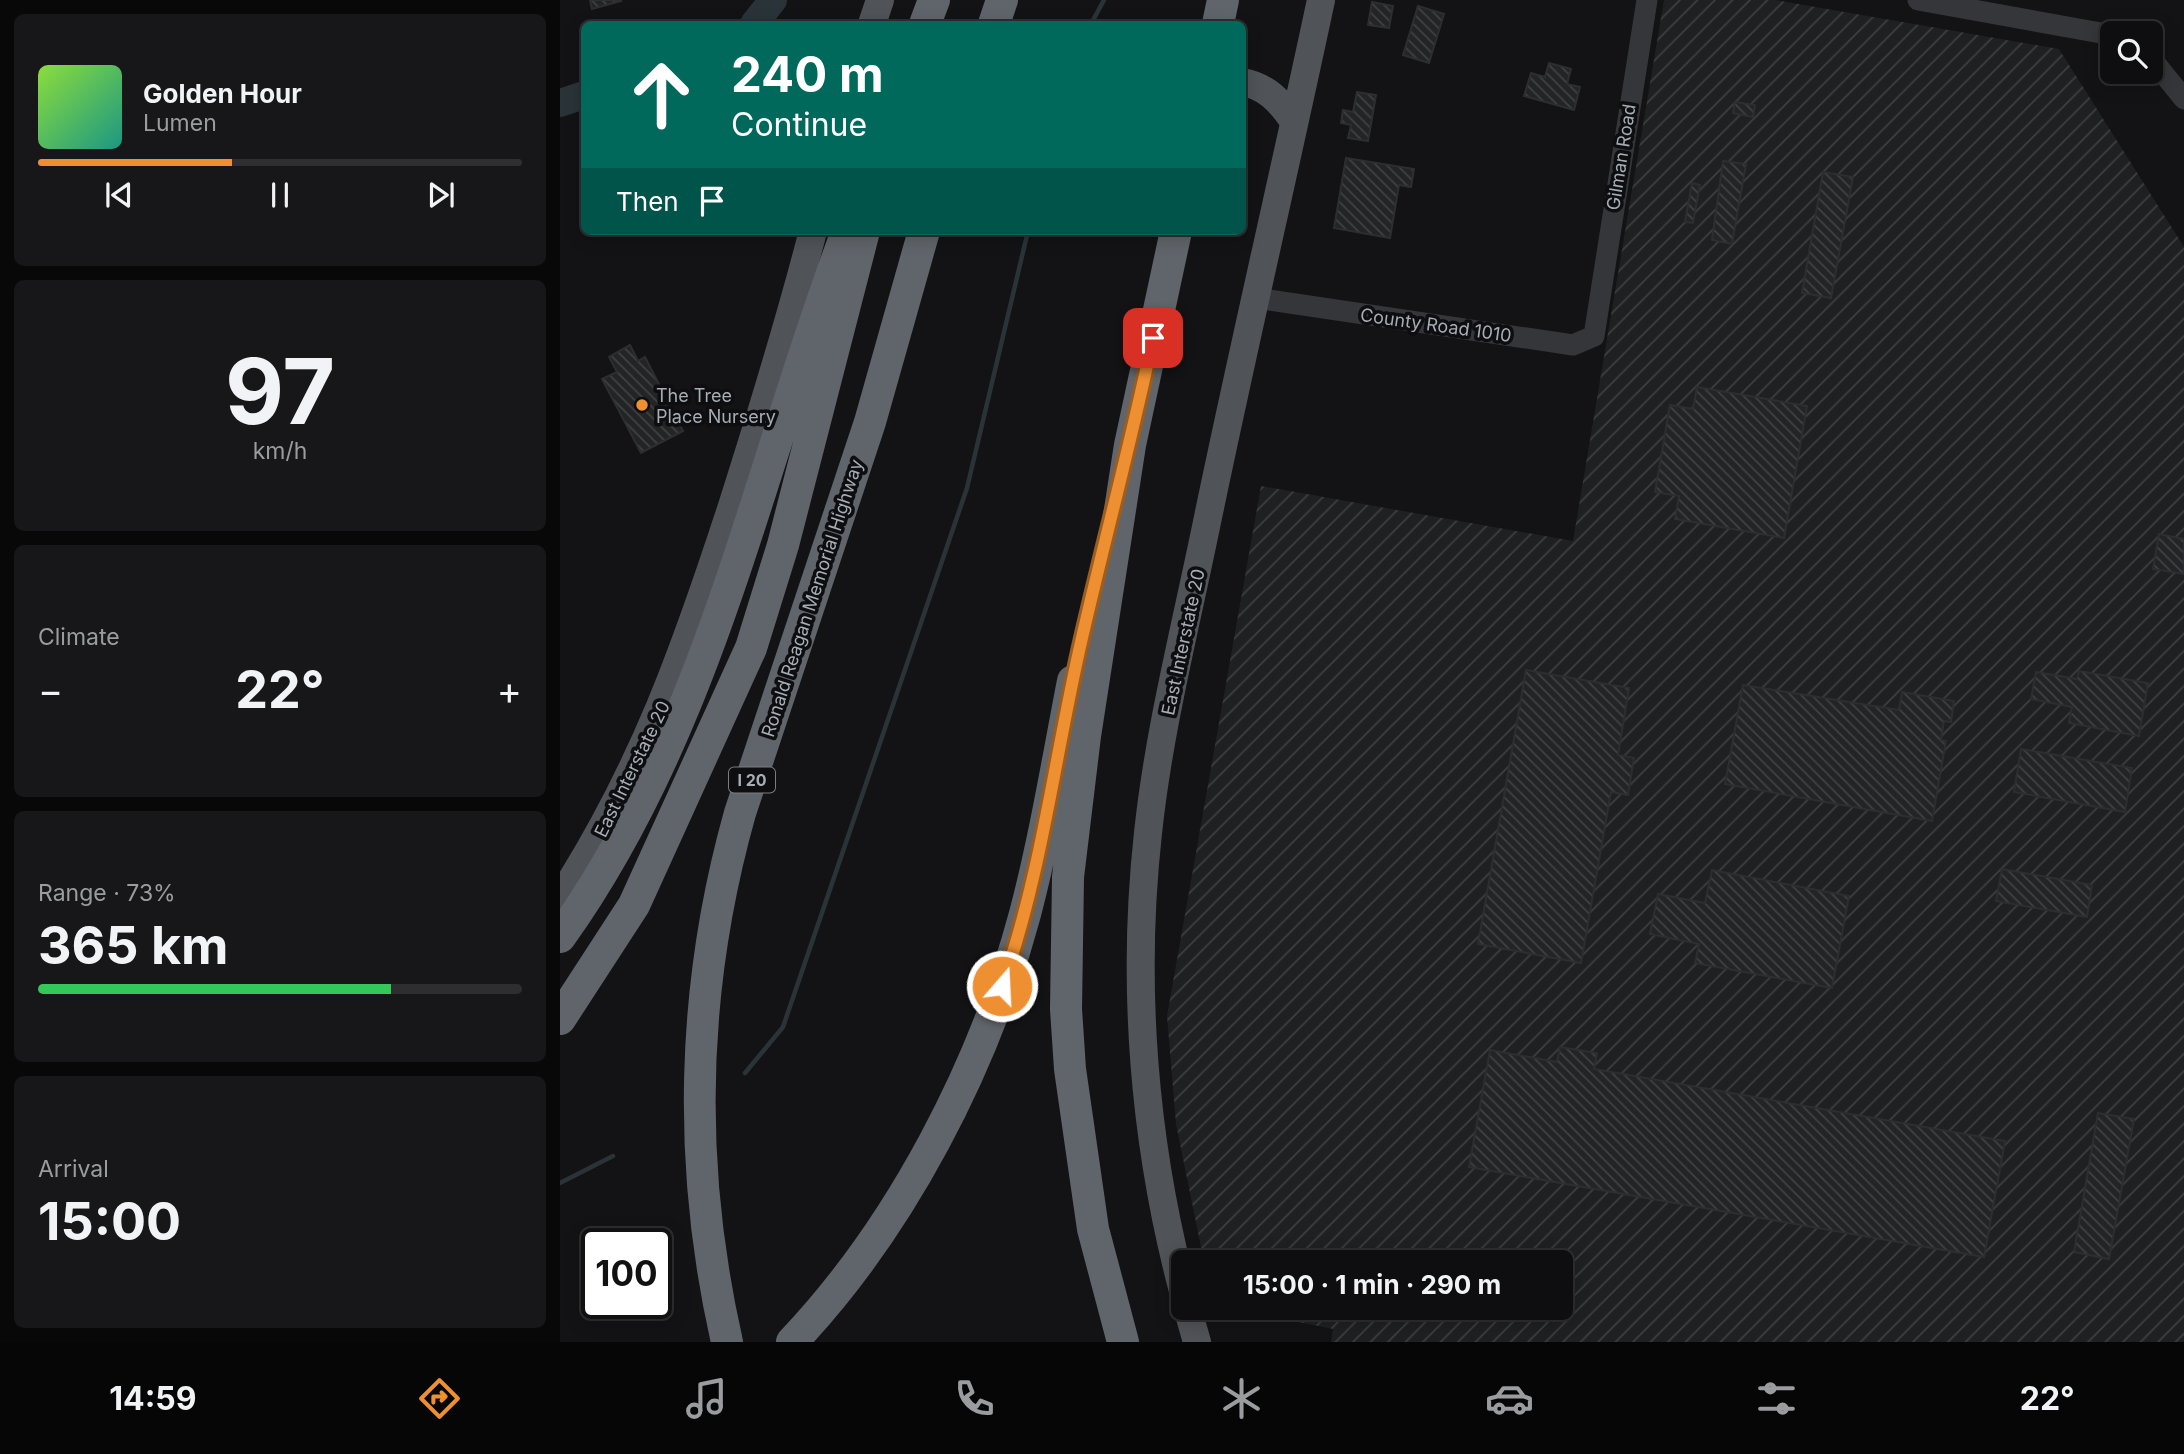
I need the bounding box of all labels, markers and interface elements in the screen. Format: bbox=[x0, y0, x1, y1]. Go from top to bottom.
map controls bbox=[2100, 21, 2163, 84]
button: search bbox=[2100, 21, 2163, 84]
text: 240 m bbox=[731, 45, 884, 104]
icon: ahead bbox=[616, 49, 707, 140]
text: Golden Hour bbox=[143, 78, 302, 109]
street label: Gilman Road bbox=[1602, 102, 1640, 212]
text: Continue bbox=[731, 105, 867, 144]
text: Lumen bbox=[143, 109, 217, 137]
icon: previous bbox=[100, 176, 138, 214]
icon: pause bbox=[261, 176, 299, 214]
icon: next bbox=[422, 176, 460, 214]
icon: arrive bbox=[693, 182, 731, 220]
text: Then bbox=[616, 186, 679, 217]
street label: County Road 1010 bbox=[1359, 304, 1513, 346]
pin bbox=[1123, 308, 1183, 368]
icon: arrive bbox=[1134, 319, 1172, 357]
text: 97 bbox=[225, 336, 335, 446]
place label: The Tree Place Nursery bbox=[656, 385, 776, 427]
marker: The Tree Place Nursery bbox=[634, 397, 650, 413]
text: km/h bbox=[253, 437, 307, 465]
street label: Ronald Reagan Memorial Highway bbox=[757, 457, 867, 739]
street label: East Interstate 20 bbox=[1157, 567, 1209, 717]
text: Climate bbox=[38, 623, 120, 651]
text: 22° bbox=[235, 658, 325, 721]
text: − bbox=[38, 667, 63, 713]
text: + bbox=[497, 667, 522, 713]
street label: East Interstate 20 bbox=[590, 697, 674, 841]
road number: I 20 bbox=[729, 768, 775, 792]
text: Range · 73% bbox=[38, 879, 176, 907]
text: 365 km bbox=[38, 914, 229, 977]
position arrow bbox=[965, 949, 1039, 1023]
text: Arrival bbox=[38, 1155, 109, 1183]
text: 15:00 bbox=[38, 1190, 181, 1253]
speed limit sign: 100 bbox=[581, 1228, 672, 1319]
text: 15:00 · 1 min · 290 m bbox=[1243, 1269, 1501, 1300]
icon: directions bbox=[415, 1374, 464, 1423]
icon: music bbox=[682, 1374, 731, 1423]
icon: phone bbox=[950, 1374, 999, 1423]
icon: climate bbox=[1217, 1374, 1266, 1423]
icon: car bbox=[1485, 1374, 1534, 1423]
icon: filters bbox=[1752, 1374, 1801, 1423]
text: 14:59 bbox=[109, 1379, 197, 1418]
text: 22° bbox=[2020, 1379, 2075, 1418]

